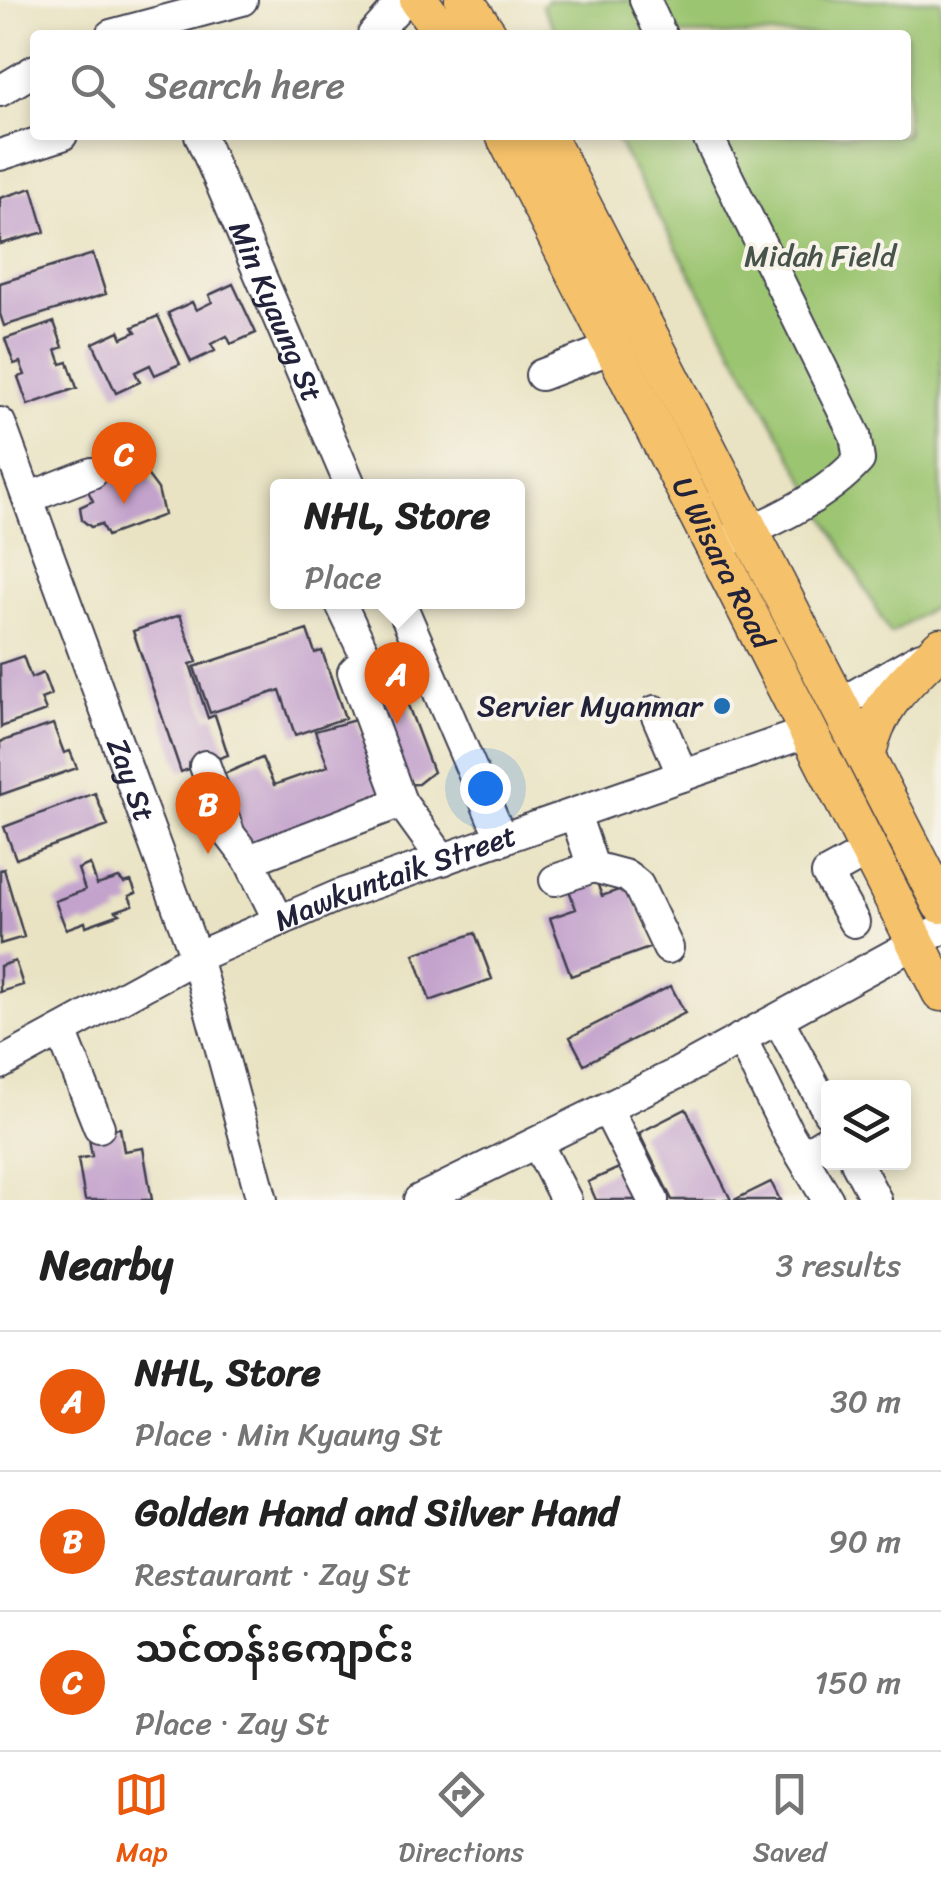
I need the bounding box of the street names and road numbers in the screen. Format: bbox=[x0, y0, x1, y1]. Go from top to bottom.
street label: Min Kyaung St bbox=[213, 212, 339, 411]
street label: U Wisara Road bbox=[656, 467, 790, 661]
street label: Zay St bbox=[91, 730, 171, 830]
street label: Mawkuntaik Street bbox=[265, 808, 524, 947]

